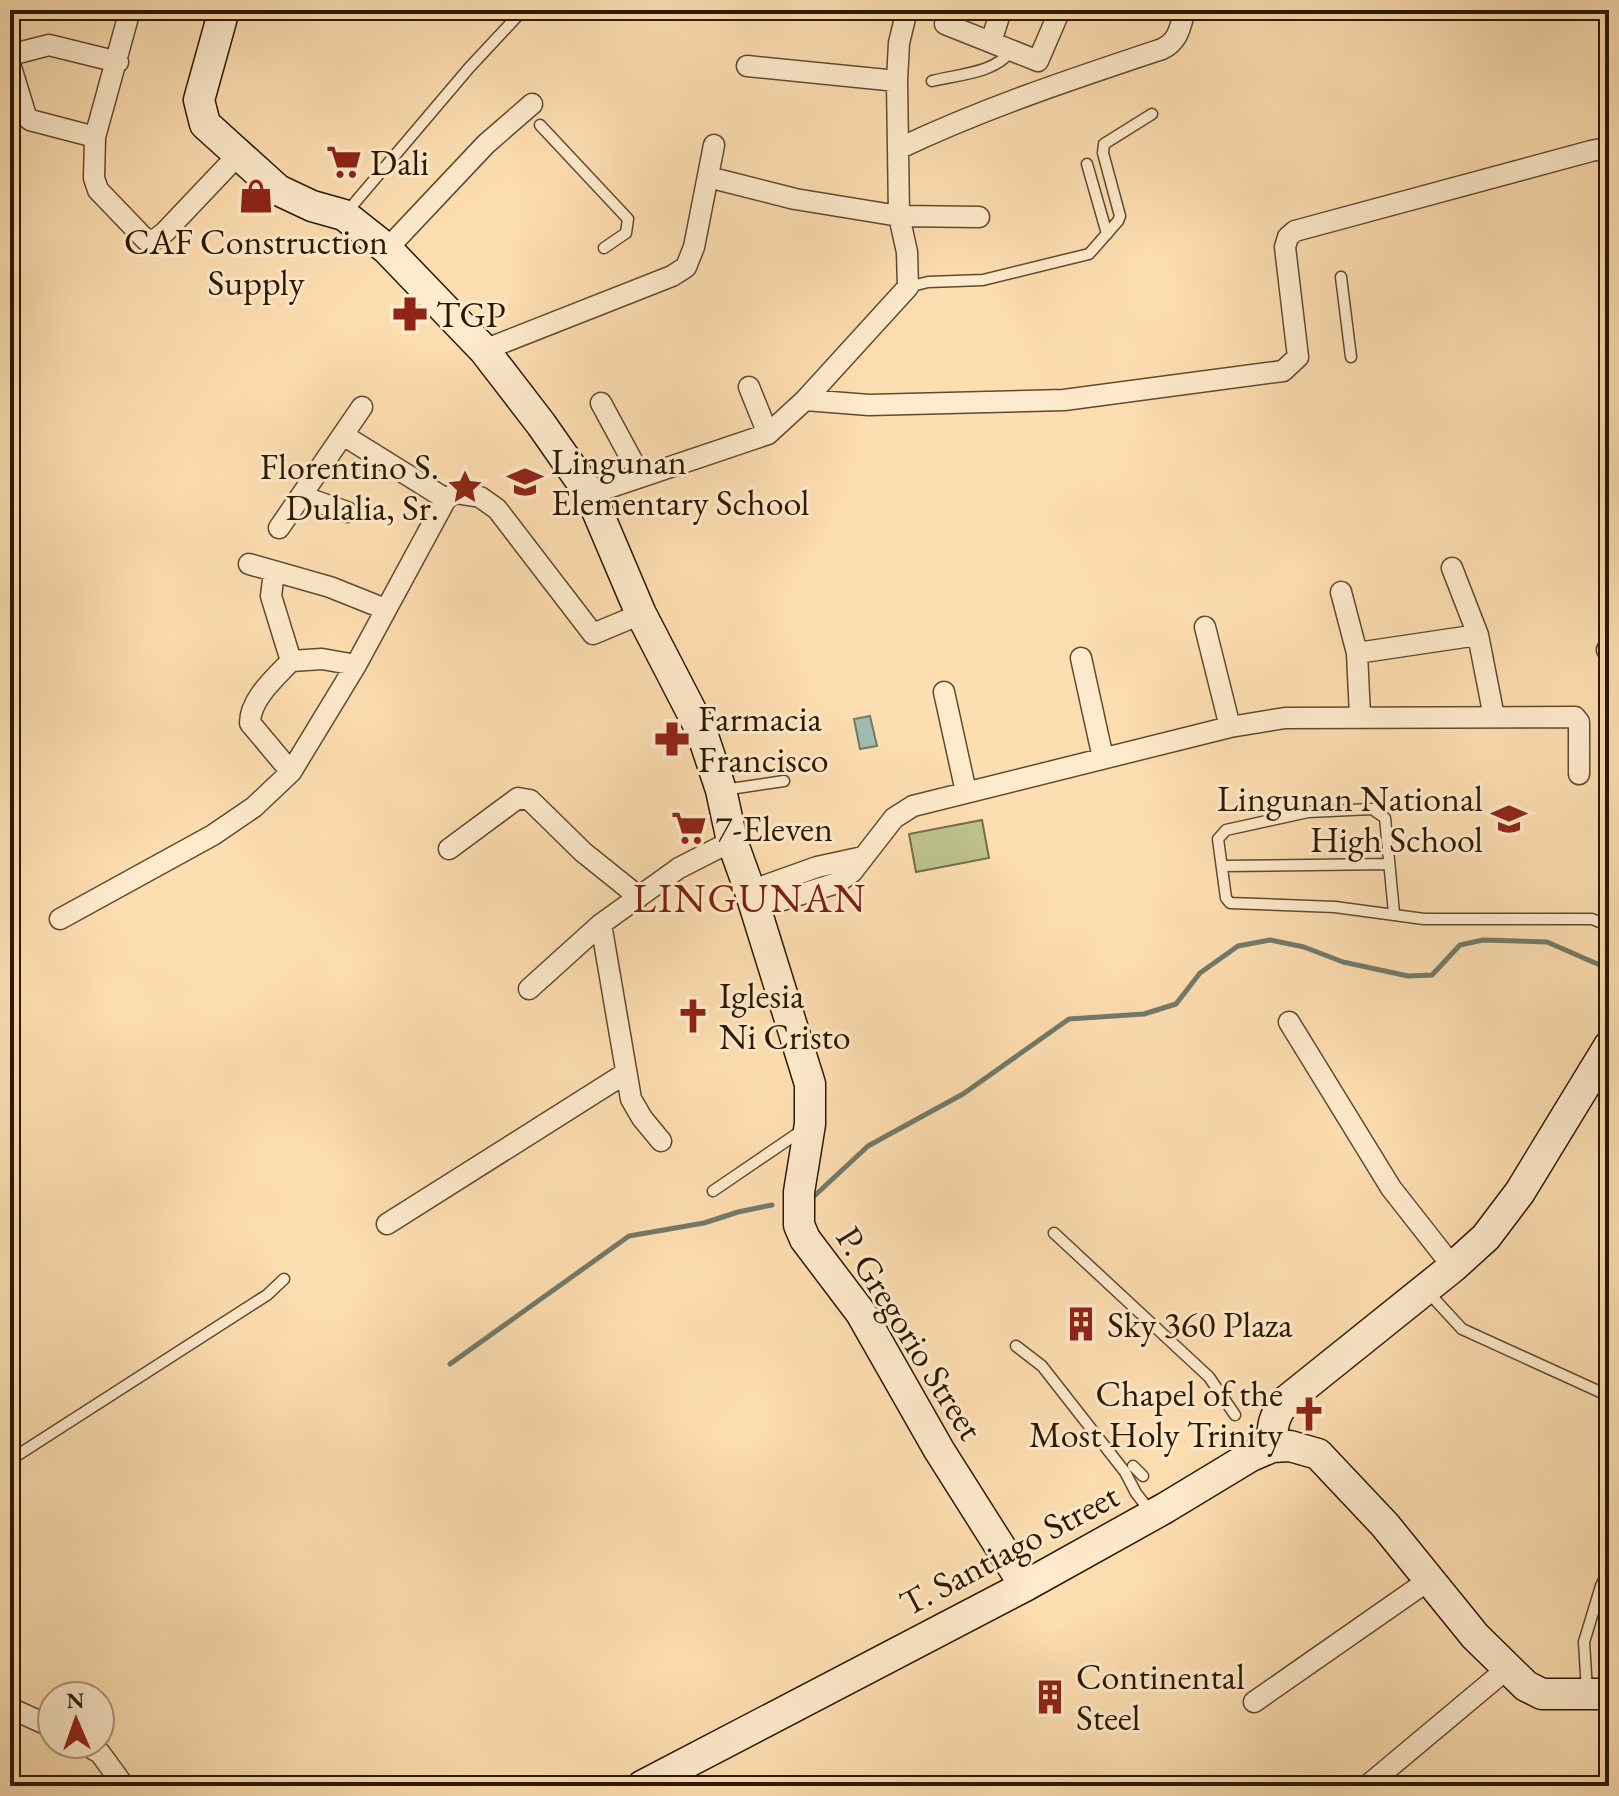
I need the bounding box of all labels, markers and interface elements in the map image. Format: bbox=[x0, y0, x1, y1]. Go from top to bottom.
place label: Dali bbox=[370, 139, 429, 186]
supermarket icon: Dali bbox=[325, 143, 363, 181]
shop icon: CAF Construction Supply bbox=[237, 177, 275, 215]
place label: CAF Construction Supply bbox=[124, 218, 388, 306]
place label: TGP bbox=[436, 291, 506, 338]
pharmacy icon: TGP bbox=[391, 295, 429, 333]
place label: Lingunan Elementary School bbox=[551, 438, 809, 526]
place label: Florentino S. Dulalia, Sr. bbox=[260, 443, 439, 531]
school or university icon: Lingunan Elementary School bbox=[506, 463, 544, 501]
place icon: Florentino S. Dulalia, Sr. bbox=[446, 468, 484, 506]
place label: Farmacia Francisco bbox=[698, 695, 829, 783]
pharmacy icon: Farmacia Francisco bbox=[653, 720, 691, 758]
place label: Lingunan National High School bbox=[1217, 775, 1483, 863]
school or university icon: Lingunan National High School bbox=[1490, 800, 1528, 838]
place label: 7-Eleven bbox=[715, 805, 833, 852]
supermarket icon: 7-Eleven bbox=[670, 809, 708, 847]
district label: LINGUNAN bbox=[633, 872, 867, 924]
place label: Iglesia Ni Cristo bbox=[719, 972, 851, 1060]
church icon: Iglesia Ni Cristo bbox=[674, 997, 712, 1035]
street label: P. Gregorio Street bbox=[826, 1217, 995, 1449]
place label: Sky 360 Plaza bbox=[1107, 1301, 1293, 1348]
building icon: Sky 360 Plaza bbox=[1062, 1305, 1100, 1343]
place label: Chapel of the Most Holy Trinity bbox=[1029, 1370, 1283, 1458]
church icon: Chapel of the Most Holy Trinity bbox=[1290, 1395, 1328, 1433]
street label: T. Santiago Street bbox=[891, 1471, 1127, 1626]
place label: Continental Steel bbox=[1076, 1653, 1245, 1741]
building icon: Continental Steel bbox=[1031, 1678, 1069, 1716]
north arrow bbox=[36, 1680, 116, 1760]
text: N bbox=[66, 1686, 85, 1715]

